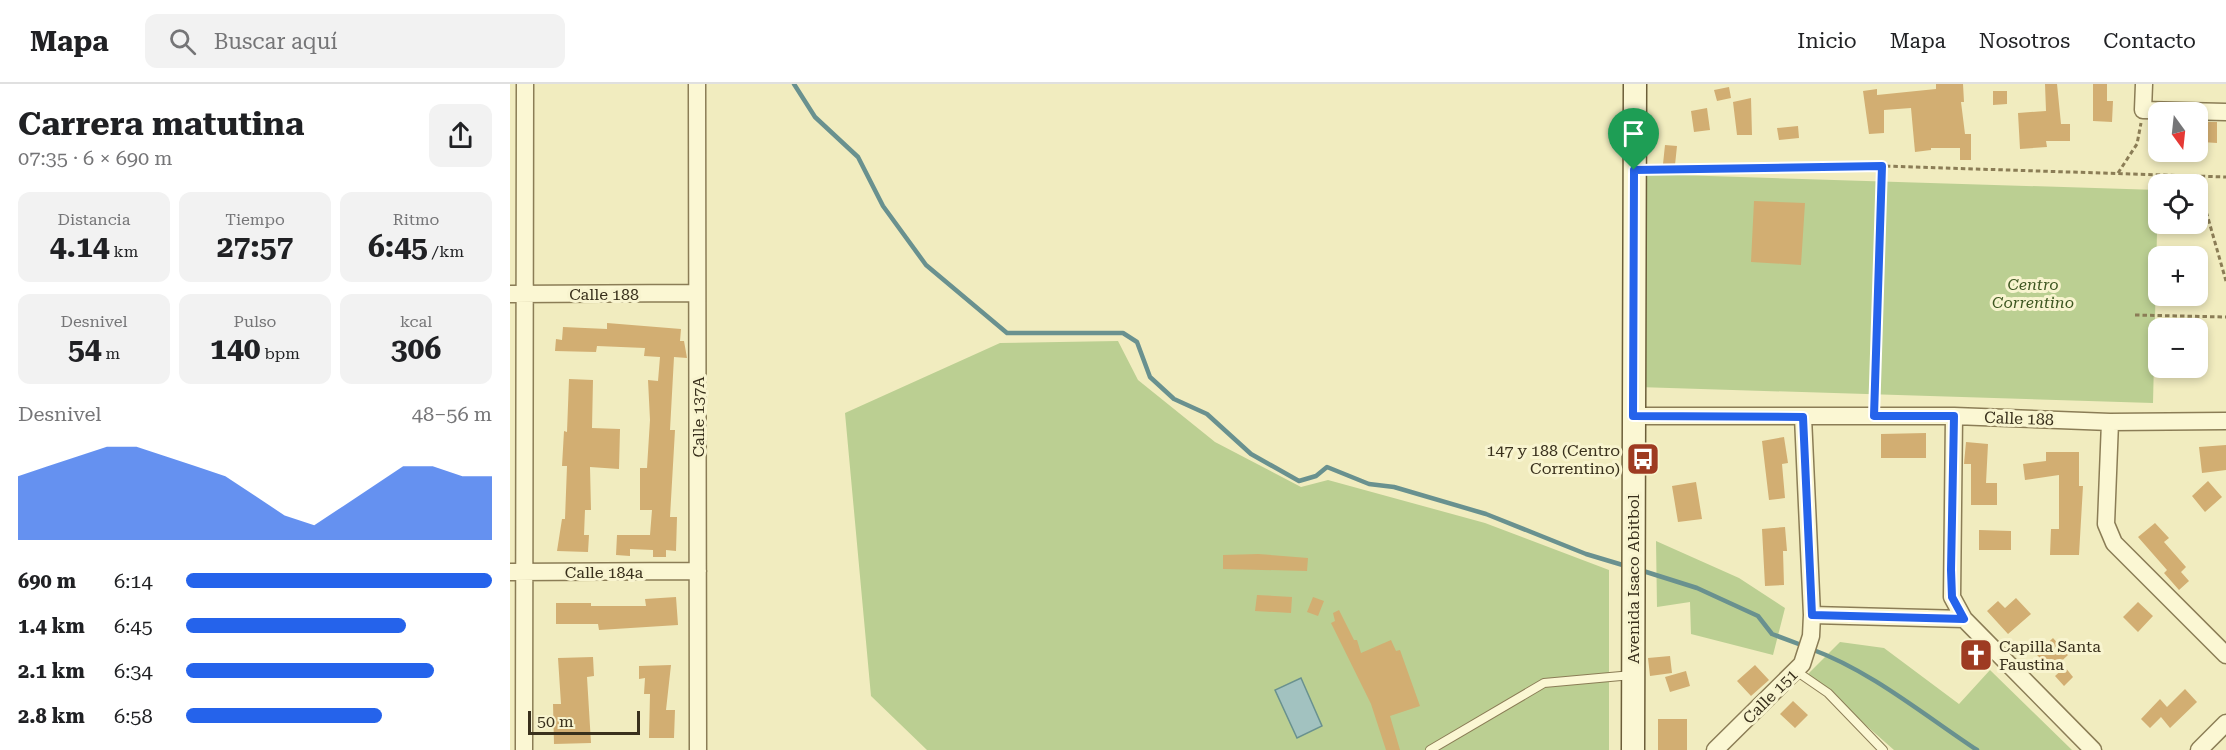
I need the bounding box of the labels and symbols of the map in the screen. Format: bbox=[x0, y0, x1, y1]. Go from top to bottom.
north arrow bbox=[2148, 102, 2208, 162]
pin bbox=[1608, 108, 1659, 170]
park label: Centro Correntino bbox=[1992, 275, 2074, 312]
street label: Calle 188 bbox=[569, 285, 639, 304]
street label: Calle 137A bbox=[689, 376, 708, 457]
street label: Calle 188 bbox=[1984, 408, 2054, 429]
place label: 147 y 188 (Centro Correntino) bbox=[1487, 441, 1620, 478]
bus stop icon: 147 y 188 (Centro Correntino) bbox=[1625, 441, 1661, 477]
street label: Avenida Isaco Abitbol bbox=[1624, 494, 1643, 664]
street label: Calle 184a bbox=[565, 563, 644, 582]
church icon: Capilla Santa Faustina bbox=[1958, 637, 1994, 673]
place label: Capilla Santa Faustina bbox=[1999, 637, 2101, 674]
street label: Calle 151 bbox=[1739, 665, 1802, 728]
scale bar bbox=[528, 708, 640, 736]

